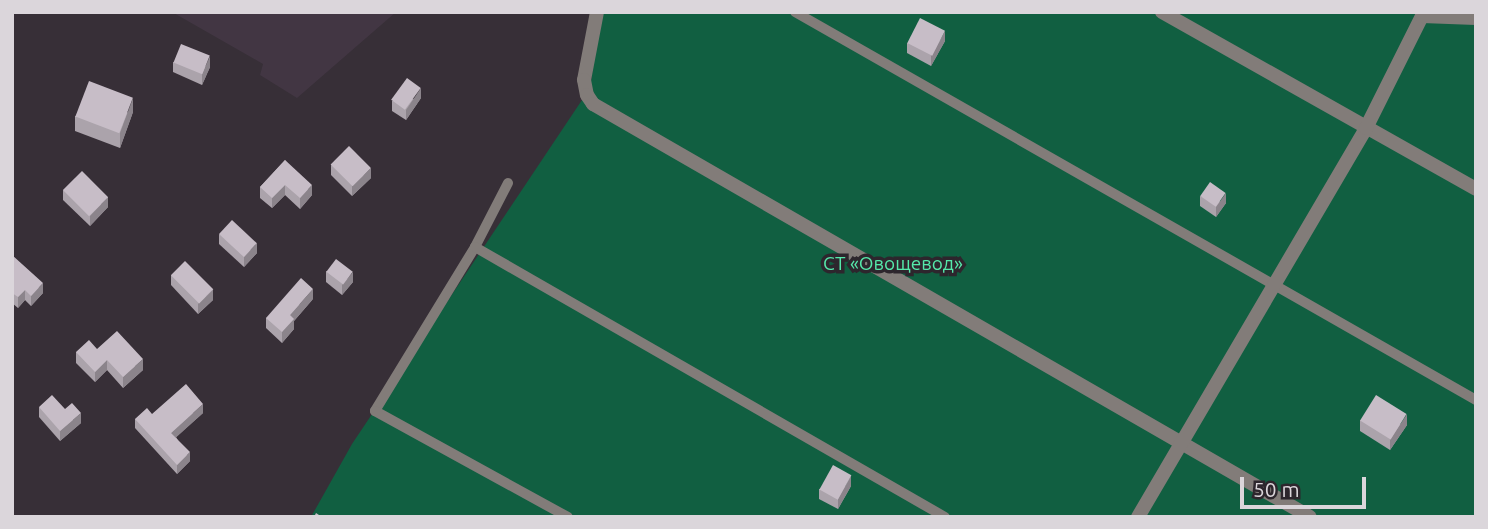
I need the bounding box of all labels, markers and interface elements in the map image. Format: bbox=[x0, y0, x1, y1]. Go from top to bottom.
park label: СТ «Овощевод» bbox=[823, 253, 963, 275]
scale bar bbox=[1243, 462, 1369, 506]
text: 50 m bbox=[1253, 477, 1300, 501]

